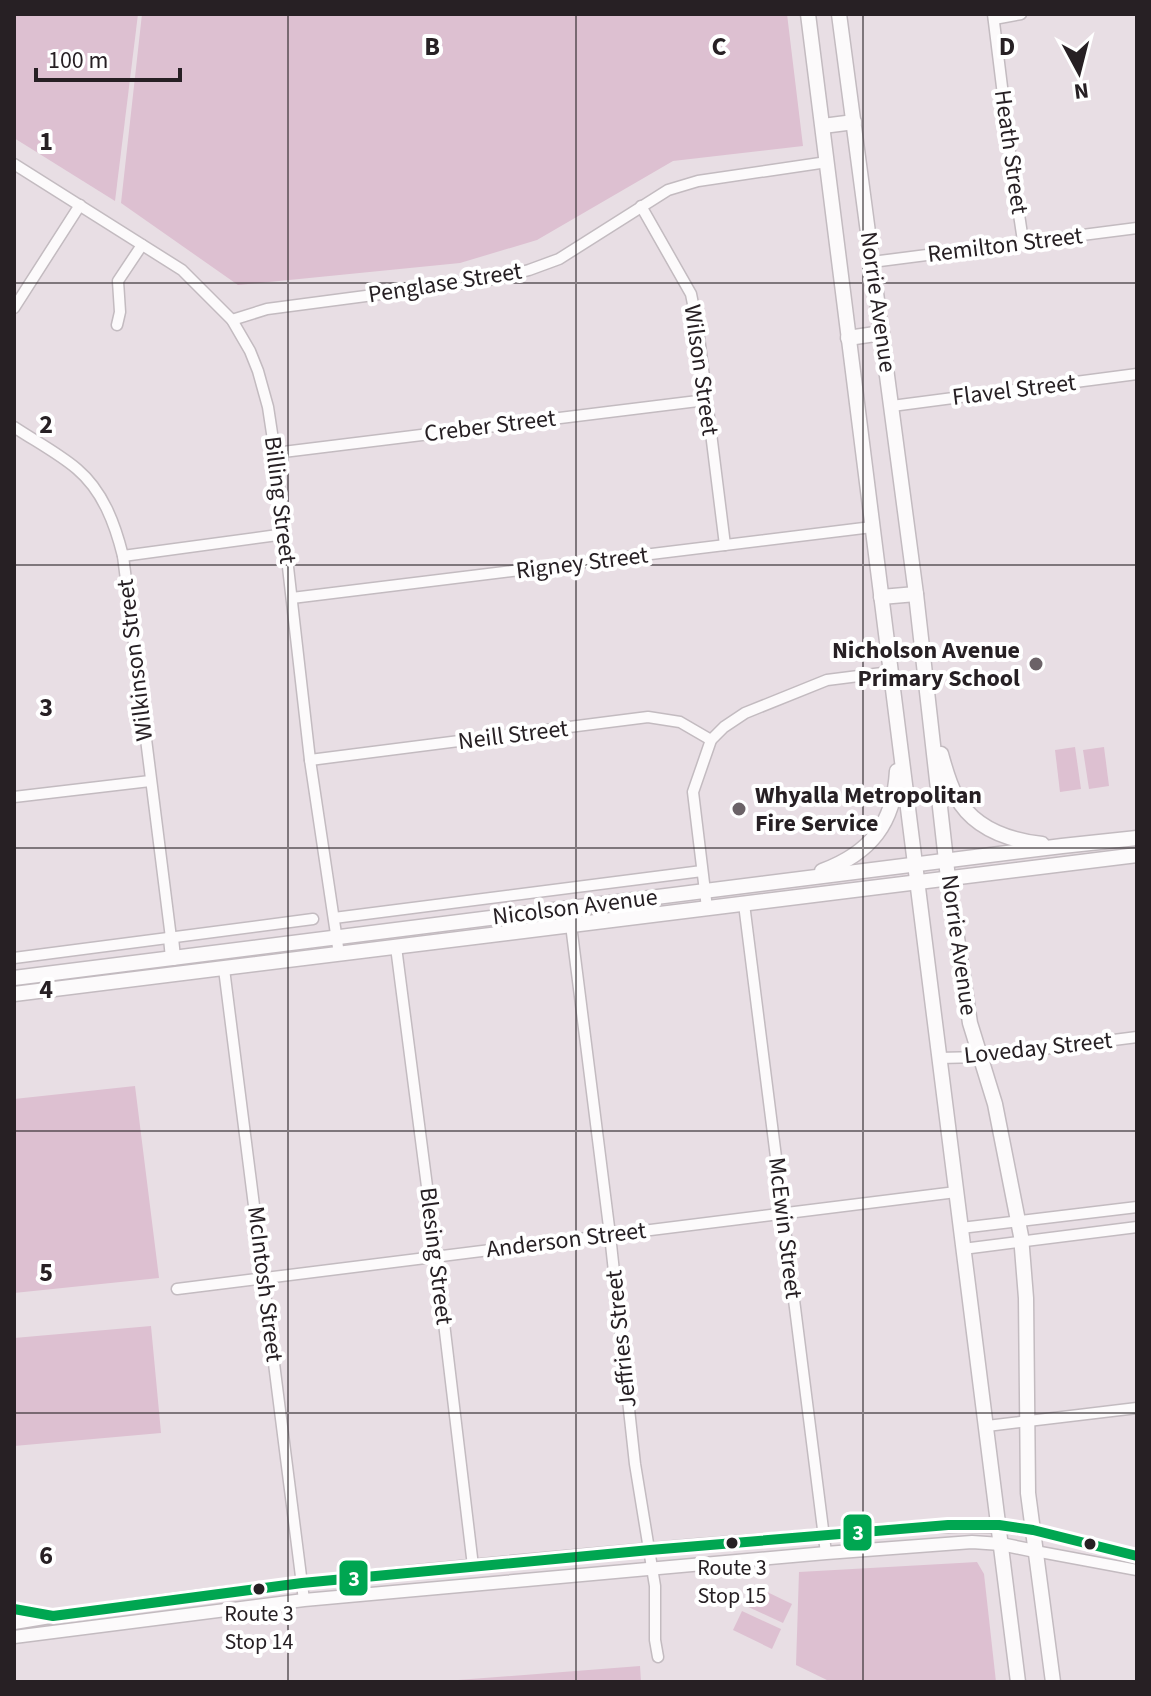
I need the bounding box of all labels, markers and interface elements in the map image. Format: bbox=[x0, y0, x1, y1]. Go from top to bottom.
text: B bbox=[424, 28, 440, 65]
text: C bbox=[711, 28, 727, 65]
text: D bbox=[999, 28, 1015, 65]
scale bar bbox=[36, 32, 180, 82]
north arrow bbox=[1039, 32, 1119, 112]
text: 100 m bbox=[48, 43, 108, 78]
text: N bbox=[1072, 74, 1091, 108]
street label: Heath Street bbox=[985, 88, 1037, 216]
text: 1 bbox=[39, 123, 53, 160]
street label: Remilton Street bbox=[925, 218, 1085, 272]
street label: Norrie Avenue bbox=[851, 229, 905, 375]
street label: Penglase Street bbox=[366, 254, 524, 312]
street label: Wilson Street bbox=[674, 302, 728, 438]
street label: Flavel Street bbox=[950, 365, 1078, 415]
street label: Creber Street bbox=[422, 401, 558, 451]
text: 2 bbox=[39, 406, 53, 443]
street label: Billing Street bbox=[255, 434, 305, 566]
street label: Rigney Street bbox=[514, 538, 650, 588]
street label: Wilkinson Street bbox=[108, 577, 162, 743]
place label: Nicholson Avenue Primary School bbox=[832, 633, 1020, 696]
marker: Nicholson Avenue Primary School bbox=[1027, 655, 1045, 673]
text: 3 bbox=[39, 689, 53, 726]
street label: Neill Street bbox=[456, 711, 570, 759]
place label: Whyalla Metropolitan Fire Service bbox=[755, 778, 982, 841]
marker: Whyalla Metropolitan Fire Service bbox=[730, 800, 748, 818]
street label: Norrie Avenue bbox=[932, 872, 986, 1018]
street label: Nicolson Avenue bbox=[491, 880, 659, 934]
text: 4 bbox=[39, 971, 53, 1008]
street label: Loveday Street bbox=[962, 1023, 1114, 1073]
street label: McEwin Street bbox=[759, 1155, 811, 1301]
street label: Blesing Street bbox=[410, 1185, 462, 1327]
street label: McIntosh Street bbox=[238, 1204, 292, 1364]
street label: Anderson Street bbox=[484, 1213, 648, 1267]
text: 5 bbox=[39, 1254, 53, 1291]
street label: Jeffries Street bbox=[596, 1268, 646, 1410]
line badge: 3 bbox=[842, 1513, 873, 1552]
text: 3 bbox=[852, 1517, 864, 1549]
marker: Route 3 Stop 15 bbox=[724, 1535, 740, 1551]
unlabelled marker bbox=[1082, 1536, 1098, 1552]
text: 6 bbox=[39, 1537, 53, 1574]
place label: Route 3 Stop 15 bbox=[697, 1552, 767, 1612]
line badge: 3 bbox=[338, 1559, 369, 1597]
text: 3 bbox=[348, 1563, 360, 1595]
marker: Route 3 Stop 14 bbox=[251, 1581, 267, 1597]
place label: Route 3 Stop 14 bbox=[224, 1598, 294, 1658]

